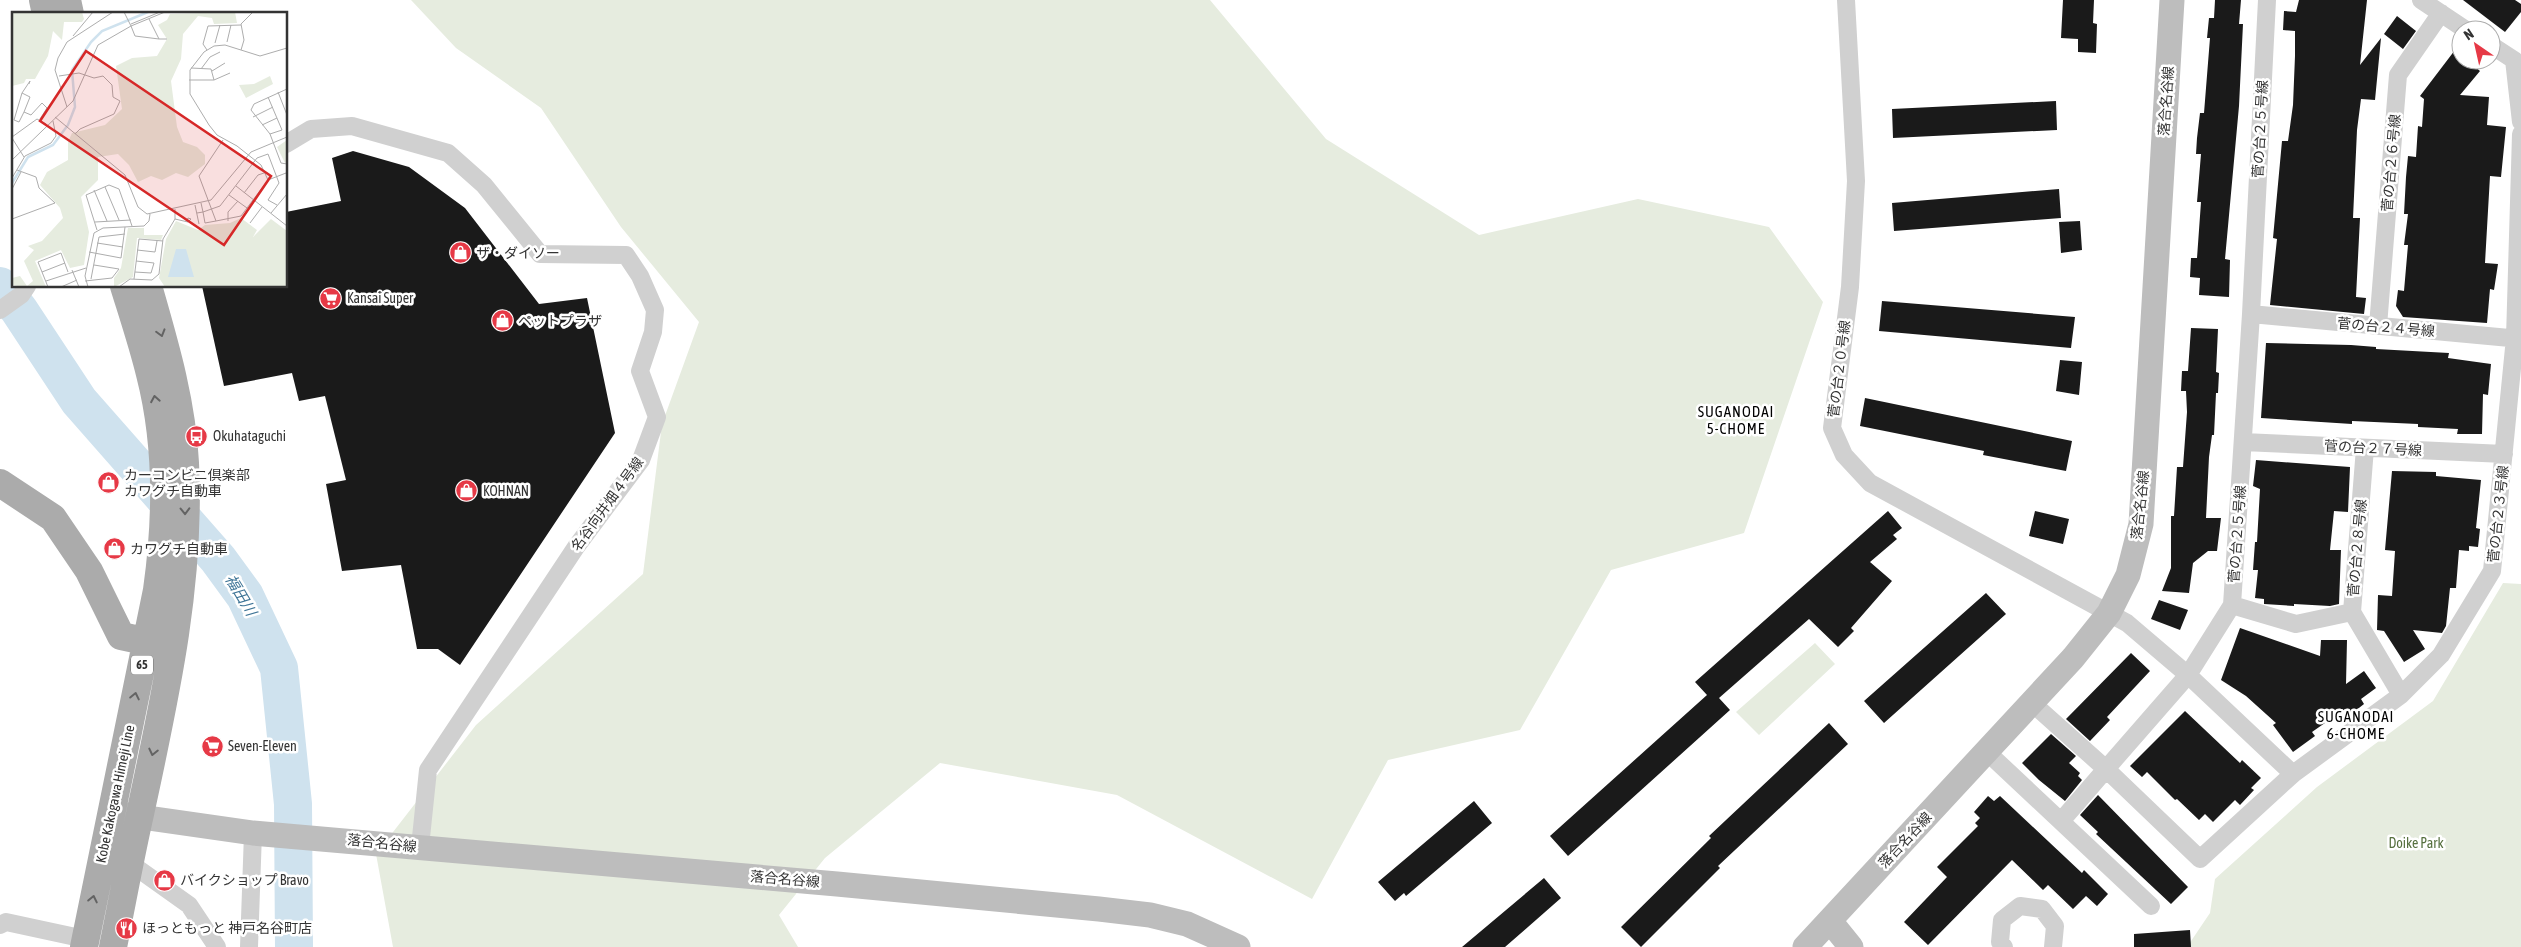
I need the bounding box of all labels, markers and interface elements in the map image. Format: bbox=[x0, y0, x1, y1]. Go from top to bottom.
inset map bbox=[12, 12, 288, 288]
north arrow bbox=[2451, 20, 2501, 70]
text: N bbox=[2461, 25, 2477, 43]
street label: 落合名谷線 bbox=[2156, 66, 2176, 136]
street label: 菅の台２５号線 bbox=[2249, 80, 2271, 178]
street label: 菅の台２６号線 bbox=[2379, 113, 2403, 213]
shop icon: ザ・ダイソー bbox=[448, 241, 472, 265]
place label: ザ・ダイソー bbox=[476, 245, 560, 261]
supermarket icon: Kansai Super bbox=[319, 286, 343, 310]
place label: Kansai Super bbox=[347, 290, 414, 306]
shop icon: ペットプラザ bbox=[490, 309, 514, 333]
place label: ペットプラザ bbox=[518, 313, 602, 329]
street label: 菅の台２４号線 bbox=[2336, 315, 2436, 339]
street label: 菅の台２０号線 bbox=[1825, 319, 1853, 419]
one-way arrow bbox=[156, 328, 166, 337]
one-way arrow bbox=[150, 395, 160, 404]
district label: SUGANODAI 5-CHOME bbox=[1698, 403, 1774, 437]
bus stop icon: Okuhataguchi bbox=[185, 424, 209, 448]
place label: Okuhataguchi bbox=[213, 428, 286, 444]
street label: 菅の台２７号線 bbox=[2324, 437, 2422, 459]
street label: 名谷向井畑４号線 bbox=[568, 454, 646, 554]
street label: 菅の台２３号線 bbox=[2485, 464, 2511, 564]
place label: カーコンビニ倶楽部 カワグチ自動車 bbox=[124, 467, 250, 499]
street label: 落合名谷線 bbox=[2128, 469, 2152, 541]
shop icon: カーコンビニ倶楽部 カワグチ自動車 bbox=[96, 471, 120, 495]
shop icon: KOHNAN bbox=[455, 479, 479, 503]
place label: KOHNAN bbox=[483, 483, 529, 499]
street label: 菅の台２５号線 bbox=[2226, 485, 2248, 583]
street label: 菅の台２８号線 bbox=[2345, 498, 2369, 598]
one-way arrow bbox=[180, 507, 191, 515]
shop icon: カワグチ自動車 bbox=[102, 537, 126, 561]
place label: カワグチ自動車 bbox=[130, 541, 228, 557]
water label: 福田川 bbox=[222, 571, 261, 620]
road number: 65 bbox=[131, 656, 153, 674]
one-way arrow bbox=[129, 692, 140, 701]
district label: SUGANODAI 6-CHOME bbox=[2318, 708, 2394, 742]
street label: Kobe Kakogawa Himeji Line bbox=[93, 724, 137, 864]
supermarket icon: Seven-Eleven bbox=[200, 734, 224, 758]
place label: Seven-Eleven bbox=[228, 738, 297, 754]
one-way arrow bbox=[149, 747, 159, 756]
street label: 落合名谷線 bbox=[1875, 809, 1935, 871]
street label: 落合名谷線 bbox=[346, 831, 418, 855]
park label: Doike Park bbox=[2388, 835, 2444, 851]
shop icon: バイクショップ Bravo bbox=[152, 868, 176, 892]
street label: 落合名谷線 bbox=[749, 868, 821, 890]
place label: バイクショップ Bravo bbox=[180, 872, 309, 888]
one-way arrow bbox=[88, 895, 98, 904]
restaurant icon: ほっともっと 神戸名谷町店 bbox=[114, 916, 138, 940]
place label: ほっともっと 神戸名谷町店 bbox=[142, 920, 312, 936]

